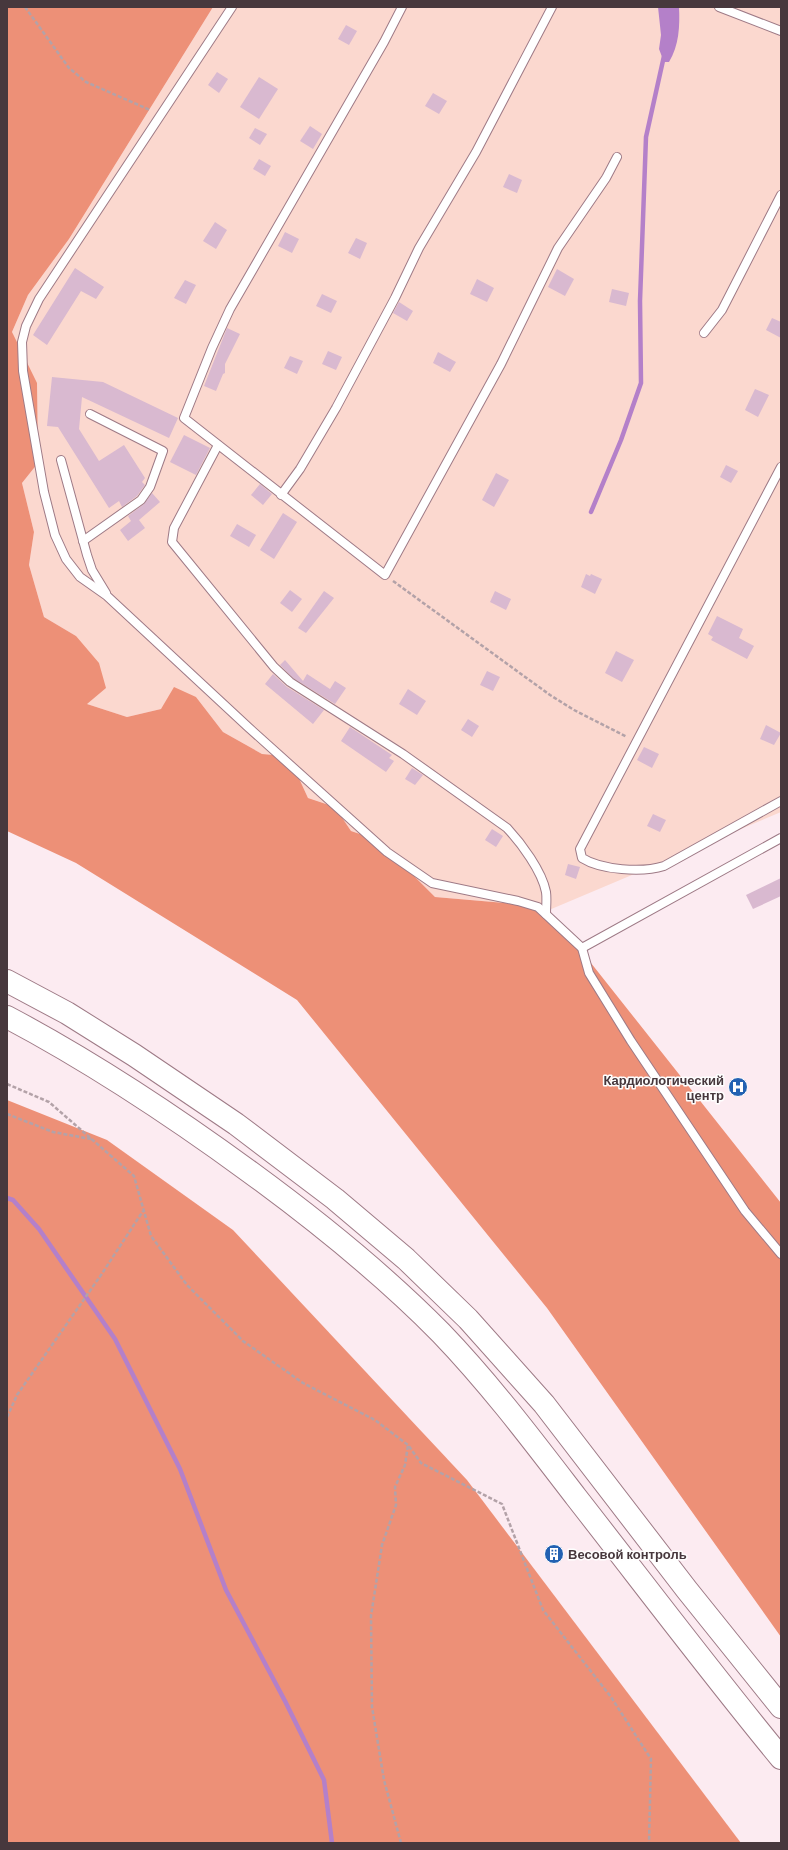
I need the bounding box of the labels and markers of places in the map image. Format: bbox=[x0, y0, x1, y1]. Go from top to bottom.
place label: Кардиологический центр bbox=[603, 1072, 724, 1104]
hospital icon: Кардиологический центр bbox=[727, 1076, 749, 1098]
building icon: Весовой контроль bbox=[543, 1543, 565, 1565]
place label: Весовой контроль bbox=[568, 1546, 687, 1563]

